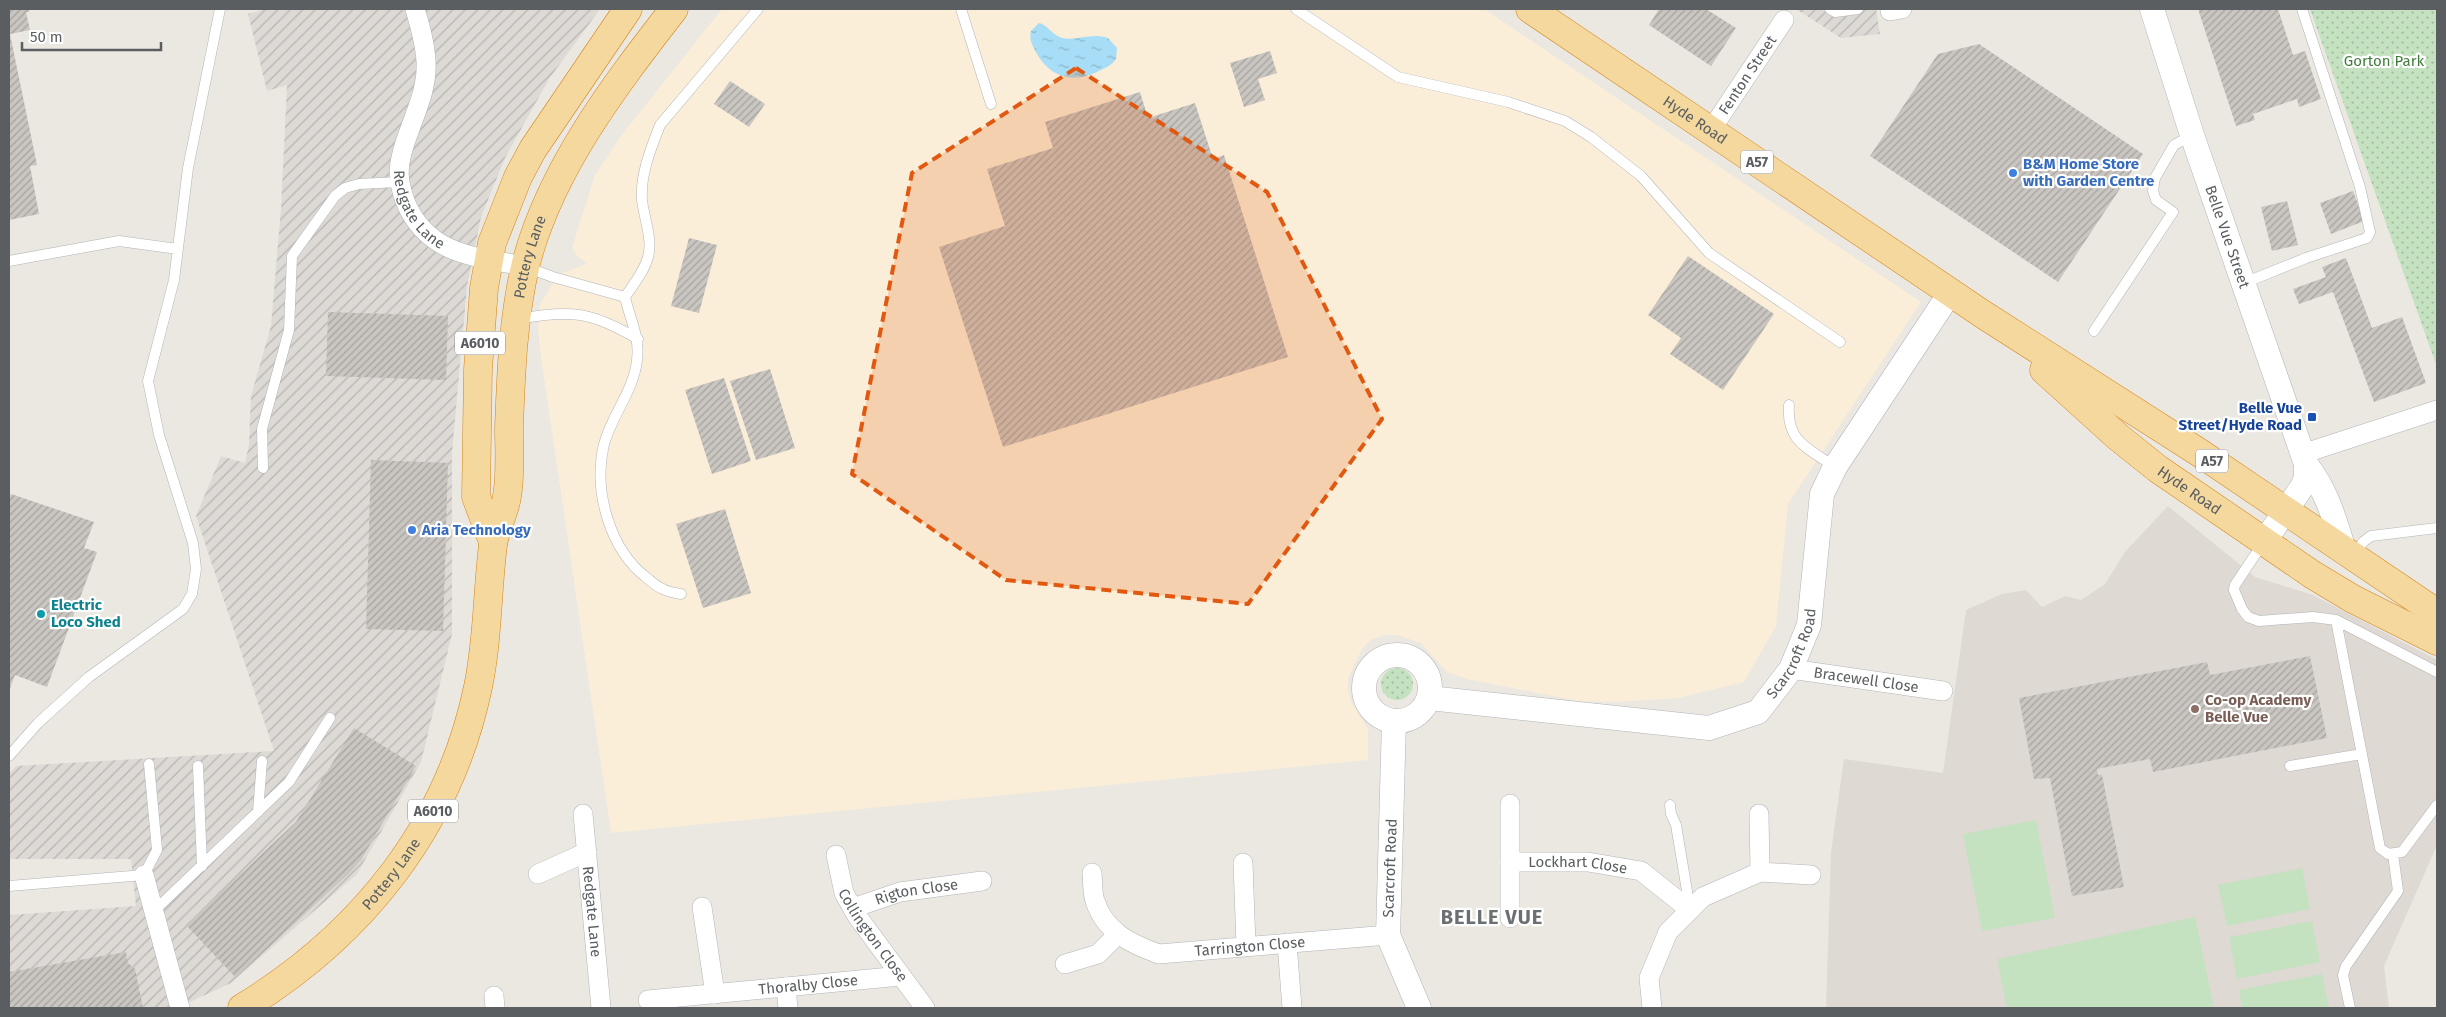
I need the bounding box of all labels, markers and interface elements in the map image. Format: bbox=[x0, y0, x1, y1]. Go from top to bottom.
scale bar bbox=[22, 20, 161, 52]
text: 50 m bbox=[30, 28, 63, 46]
street label: Fenton Street bbox=[1715, 32, 1781, 118]
park label: Gorton Park bbox=[2344, 52, 2424, 70]
street label: Hyde Road bbox=[1660, 92, 1730, 148]
road number: A57 bbox=[1741, 150, 1773, 173]
place label: B&M Home Store with Garden Centre bbox=[2023, 155, 2154, 190]
marker: B&M Home Store with Garden Centre bbox=[2007, 167, 2019, 179]
street label: Redgate Lane bbox=[390, 170, 448, 253]
street label: Belle Vue Street bbox=[2201, 183, 2254, 291]
street label: Pottery Lane bbox=[510, 213, 550, 300]
road number: A6010 bbox=[455, 332, 505, 354]
place label: Belle Vue Street/Hyde Road bbox=[2179, 399, 2302, 434]
marker: Belle Vue Street/Hyde Road bbox=[2306, 411, 2318, 423]
road number: A57 bbox=[2196, 450, 2228, 472]
street label: Hyde Road bbox=[2154, 462, 2225, 519]
place label: Aria Technology bbox=[421, 521, 531, 539]
marker: Aria Technology bbox=[406, 524, 418, 536]
place label: Electric Loco Shed bbox=[51, 596, 121, 631]
marker: Electric Loco Shed bbox=[35, 608, 47, 620]
street label: Scarcroft Road bbox=[1763, 608, 1820, 702]
street label: Bracewell Close bbox=[1813, 663, 1920, 696]
place label: Co-op Academy Belle Vue bbox=[2205, 691, 2311, 726]
marker: Co-op Academy Belle Vue bbox=[2189, 703, 2201, 715]
road number: A6010 bbox=[408, 799, 458, 822]
street label: Scarcroft Road bbox=[1379, 818, 1401, 918]
street label: Pottery Lane bbox=[358, 835, 424, 914]
street label: Lockhart Close bbox=[1528, 853, 1629, 878]
street label: Redgate Lane bbox=[579, 865, 605, 958]
street label: Rigton Close bbox=[873, 875, 959, 909]
street label: Collington Close bbox=[834, 885, 912, 985]
district label: BELLE VUE bbox=[1441, 905, 1543, 929]
street label: Tarrington Close bbox=[1194, 933, 1306, 960]
street label: Thoralby Close bbox=[758, 971, 859, 998]

